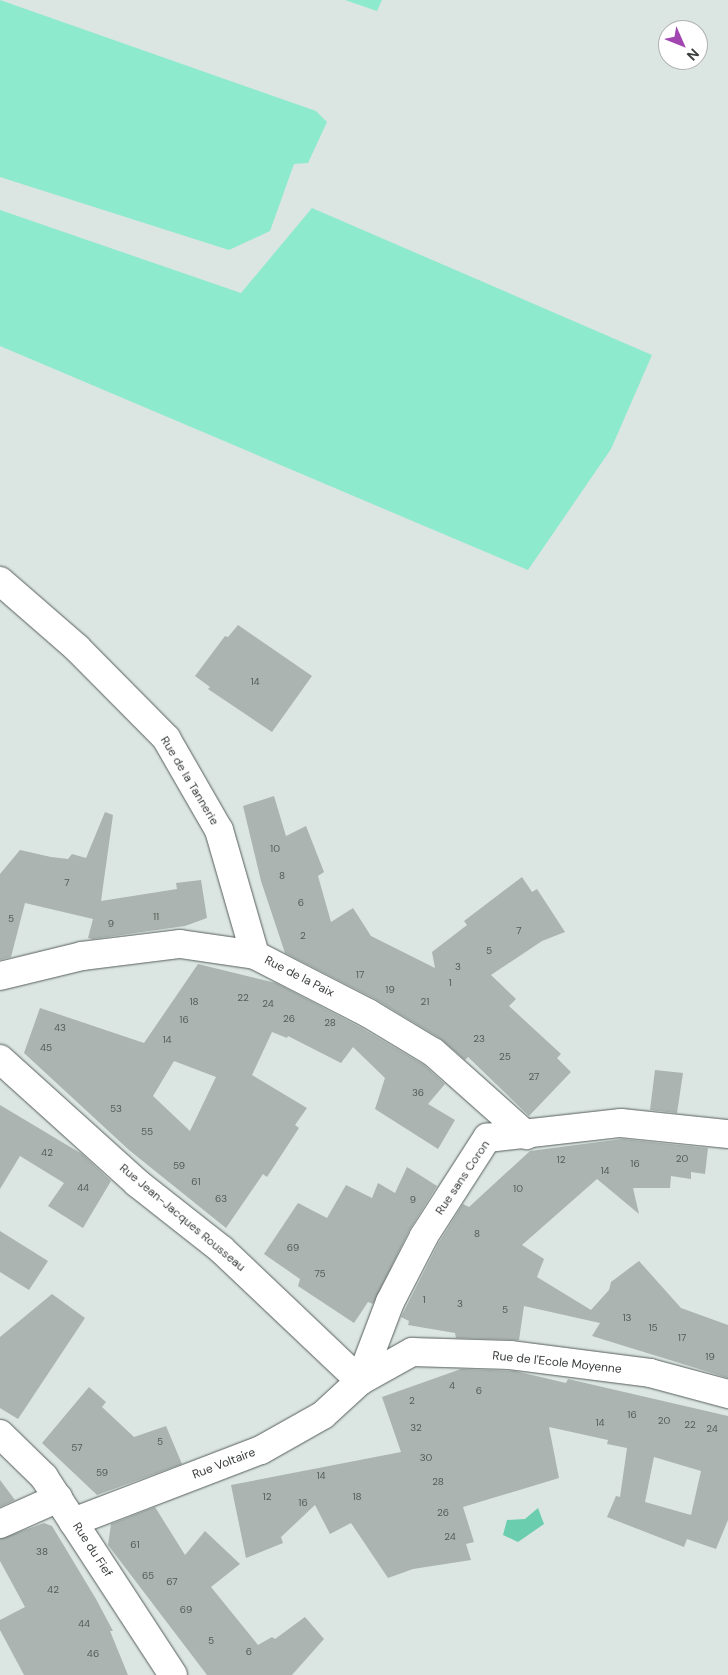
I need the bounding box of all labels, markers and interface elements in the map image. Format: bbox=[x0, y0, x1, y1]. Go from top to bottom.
north arrow bbox=[658, 20, 708, 70]
text: N bbox=[683, 45, 703, 65]
house number: 14 bbox=[250, 676, 260, 688]
street label: Rue de la Tannerie bbox=[157, 734, 221, 828]
house number: 10 bbox=[270, 843, 280, 855]
house number: 8 bbox=[279, 870, 285, 882]
house number: 7 bbox=[64, 877, 70, 889]
house number: 6 bbox=[298, 897, 304, 909]
house number: 11 bbox=[153, 911, 159, 923]
house number: 5 bbox=[8, 913, 14, 925]
house number: 9 bbox=[108, 918, 114, 930]
house number: 7 bbox=[516, 925, 522, 937]
house number: 2 bbox=[300, 930, 306, 942]
house number: 5 bbox=[486, 945, 492, 957]
street label: Rue de la Paix bbox=[262, 953, 336, 1001]
house number: 3 bbox=[455, 961, 461, 973]
house number: 17 bbox=[356, 969, 364, 981]
house number: 1 bbox=[448, 977, 452, 989]
house number: 19 bbox=[385, 984, 395, 996]
house number: 22 bbox=[237, 992, 249, 1004]
house number: 18 bbox=[189, 996, 199, 1008]
house number: 21 bbox=[421, 996, 429, 1008]
house number: 24 bbox=[262, 998, 274, 1010]
house number: 26 bbox=[283, 1013, 295, 1025]
house number: 16 bbox=[179, 1014, 189, 1026]
house number: 28 bbox=[324, 1017, 336, 1029]
house number: 43 bbox=[54, 1022, 66, 1034]
house number: 23 bbox=[473, 1033, 485, 1045]
house number: 14 bbox=[162, 1034, 172, 1046]
house number: 45 bbox=[40, 1042, 52, 1054]
house number: 25 bbox=[499, 1051, 511, 1063]
house number: 27 bbox=[529, 1071, 539, 1083]
house number: 36 bbox=[412, 1087, 424, 1099]
house number: 53 bbox=[110, 1103, 122, 1115]
house number: 55 bbox=[141, 1126, 153, 1138]
street label: Rue sans Coron bbox=[433, 1138, 493, 1218]
house number: 42 bbox=[41, 1147, 53, 1159]
house number: 20 bbox=[676, 1153, 688, 1165]
house number: 12 bbox=[557, 1154, 565, 1166]
house number: 16 bbox=[630, 1158, 640, 1170]
house number: 59 bbox=[173, 1160, 185, 1172]
street label: Rue Jean-Jacques Rousseau bbox=[116, 1161, 248, 1275]
house number: 14 bbox=[600, 1165, 610, 1177]
house number: 61 bbox=[191, 1176, 201, 1188]
house number: 44 bbox=[77, 1182, 89, 1194]
house number: 10 bbox=[513, 1183, 523, 1195]
house number: 63 bbox=[215, 1193, 227, 1205]
house number: 9 bbox=[410, 1194, 416, 1206]
house number: 8 bbox=[474, 1228, 480, 1240]
house number: 69 bbox=[287, 1242, 299, 1254]
house number: 75 bbox=[314, 1268, 326, 1280]
house number: 1 bbox=[422, 1294, 426, 1306]
house number: 3 bbox=[457, 1298, 463, 1310]
house number: 5 bbox=[502, 1304, 508, 1316]
house number: 13 bbox=[622, 1312, 632, 1324]
house number: 15 bbox=[648, 1322, 658, 1334]
house number: 17 bbox=[678, 1332, 686, 1344]
street label: Rue de l'Ecole Moyenne bbox=[492, 1349, 622, 1377]
house number: 19 bbox=[705, 1351, 715, 1363]
house number: 4 bbox=[449, 1380, 455, 1392]
house number: 6 bbox=[476, 1385, 482, 1397]
house number: 2 bbox=[409, 1395, 415, 1407]
house number: 16 bbox=[627, 1409, 637, 1421]
house number: 20 bbox=[658, 1415, 670, 1427]
house number: 14 bbox=[595, 1417, 605, 1429]
house number: 22 bbox=[684, 1419, 696, 1431]
house number: 32 bbox=[410, 1422, 422, 1434]
house number: 24 bbox=[706, 1423, 718, 1435]
house number: 5 bbox=[157, 1436, 163, 1448]
house number: 57 bbox=[71, 1442, 83, 1454]
street label: Rue Voltaire bbox=[191, 1445, 257, 1483]
house number: 30 bbox=[420, 1452, 432, 1464]
house number: 59 bbox=[96, 1467, 108, 1479]
house number: 14 bbox=[316, 1470, 326, 1482]
house number: 28 bbox=[432, 1476, 444, 1488]
house number: 12 bbox=[263, 1491, 271, 1503]
house number: 18 bbox=[352, 1491, 362, 1503]
house number: 16 bbox=[298, 1497, 308, 1509]
house number: 26 bbox=[437, 1507, 449, 1519]
street label: Rue du Fief bbox=[69, 1520, 115, 1580]
house number: 24 bbox=[444, 1531, 456, 1543]
house number: 61 bbox=[130, 1539, 140, 1551]
house number: 38 bbox=[36, 1546, 48, 1558]
house number: 65 bbox=[142, 1570, 154, 1582]
house number: 67 bbox=[166, 1576, 178, 1588]
house number: 42 bbox=[47, 1584, 59, 1596]
house number: 69 bbox=[180, 1604, 192, 1616]
house number: 44 bbox=[78, 1618, 90, 1630]
house number: 5 bbox=[208, 1635, 214, 1647]
house number: 6 bbox=[246, 1646, 252, 1658]
house number: 46 bbox=[87, 1648, 99, 1660]

